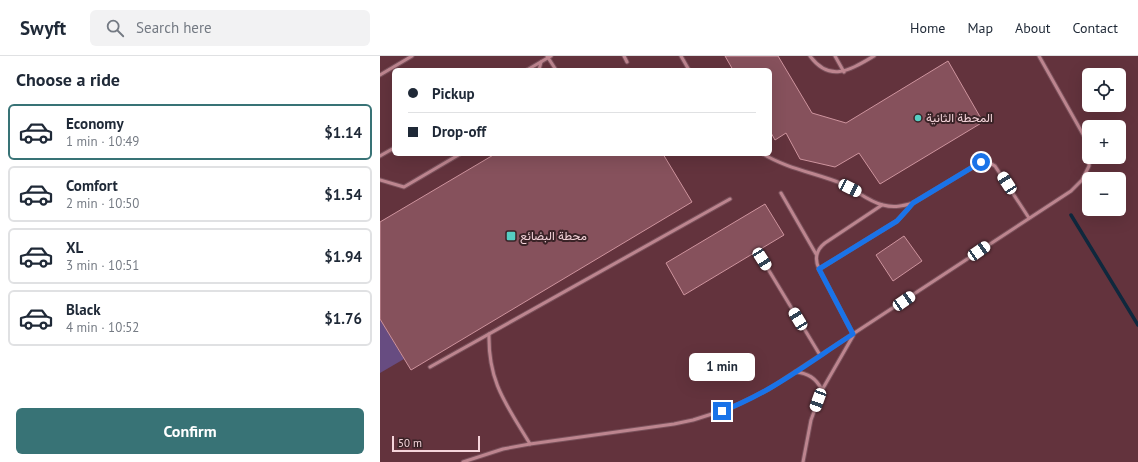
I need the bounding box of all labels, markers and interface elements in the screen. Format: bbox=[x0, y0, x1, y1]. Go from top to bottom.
search box bbox=[90, 10, 370, 46]
text: Swyft bbox=[20, 16, 66, 40]
icon: search bbox=[104, 17, 126, 39]
text: Search here bbox=[136, 18, 212, 37]
text: Home bbox=[910, 19, 945, 37]
text: Map bbox=[967, 19, 993, 37]
text: About bbox=[1015, 19, 1051, 37]
text: Contact bbox=[1073, 19, 1118, 37]
text: Choose a ride bbox=[16, 68, 120, 91]
map controls bbox=[1082, 68, 1126, 216]
button: locate bbox=[1082, 68, 1126, 112]
text: Pickup bbox=[432, 84, 475, 103]
place label: المحطة الثانية bbox=[926, 110, 993, 125]
marker: المحطة الثانية bbox=[913, 113, 923, 123]
icon: car bbox=[18, 114, 54, 150]
text: Economy bbox=[66, 114, 124, 133]
button: + bbox=[1082, 120, 1126, 164]
text: Drop-off bbox=[432, 122, 486, 141]
text: $1.14 bbox=[324, 123, 362, 142]
text: 1 min · 10:49 bbox=[66, 133, 139, 150]
route start bbox=[972, 153, 990, 171]
car bbox=[995, 170, 1019, 196]
button: − bbox=[1082, 172, 1126, 216]
icon: car bbox=[18, 176, 54, 212]
text: Comfort bbox=[66, 176, 118, 195]
car bbox=[837, 177, 863, 199]
text: $1.54 bbox=[324, 185, 362, 204]
text: 2 min · 10:50 bbox=[66, 195, 139, 212]
place label: محطة البضائع bbox=[520, 228, 587, 245]
marker: محطة البضائع bbox=[505, 230, 517, 242]
icon: car bbox=[18, 238, 54, 274]
text: XL bbox=[66, 238, 83, 257]
car bbox=[966, 239, 992, 263]
car bbox=[751, 246, 773, 272]
text: $1.94 bbox=[324, 247, 362, 266]
text: 3 min · 10:51 bbox=[66, 257, 139, 274]
car bbox=[891, 289, 917, 313]
icon: car bbox=[18, 300, 54, 336]
text: Black bbox=[66, 300, 101, 319]
car bbox=[787, 306, 809, 332]
text: $1.76 bbox=[324, 309, 362, 328]
text: 4 min · 10:52 bbox=[66, 319, 139, 336]
callout: 1 min bbox=[689, 353, 755, 381]
text: 1 min bbox=[706, 358, 738, 375]
car bbox=[808, 387, 828, 413]
route end bbox=[713, 402, 731, 420]
button: Confirm bbox=[16, 408, 364, 454]
scale bar bbox=[392, 434, 480, 453]
text: 50 m bbox=[398, 436, 422, 450]

